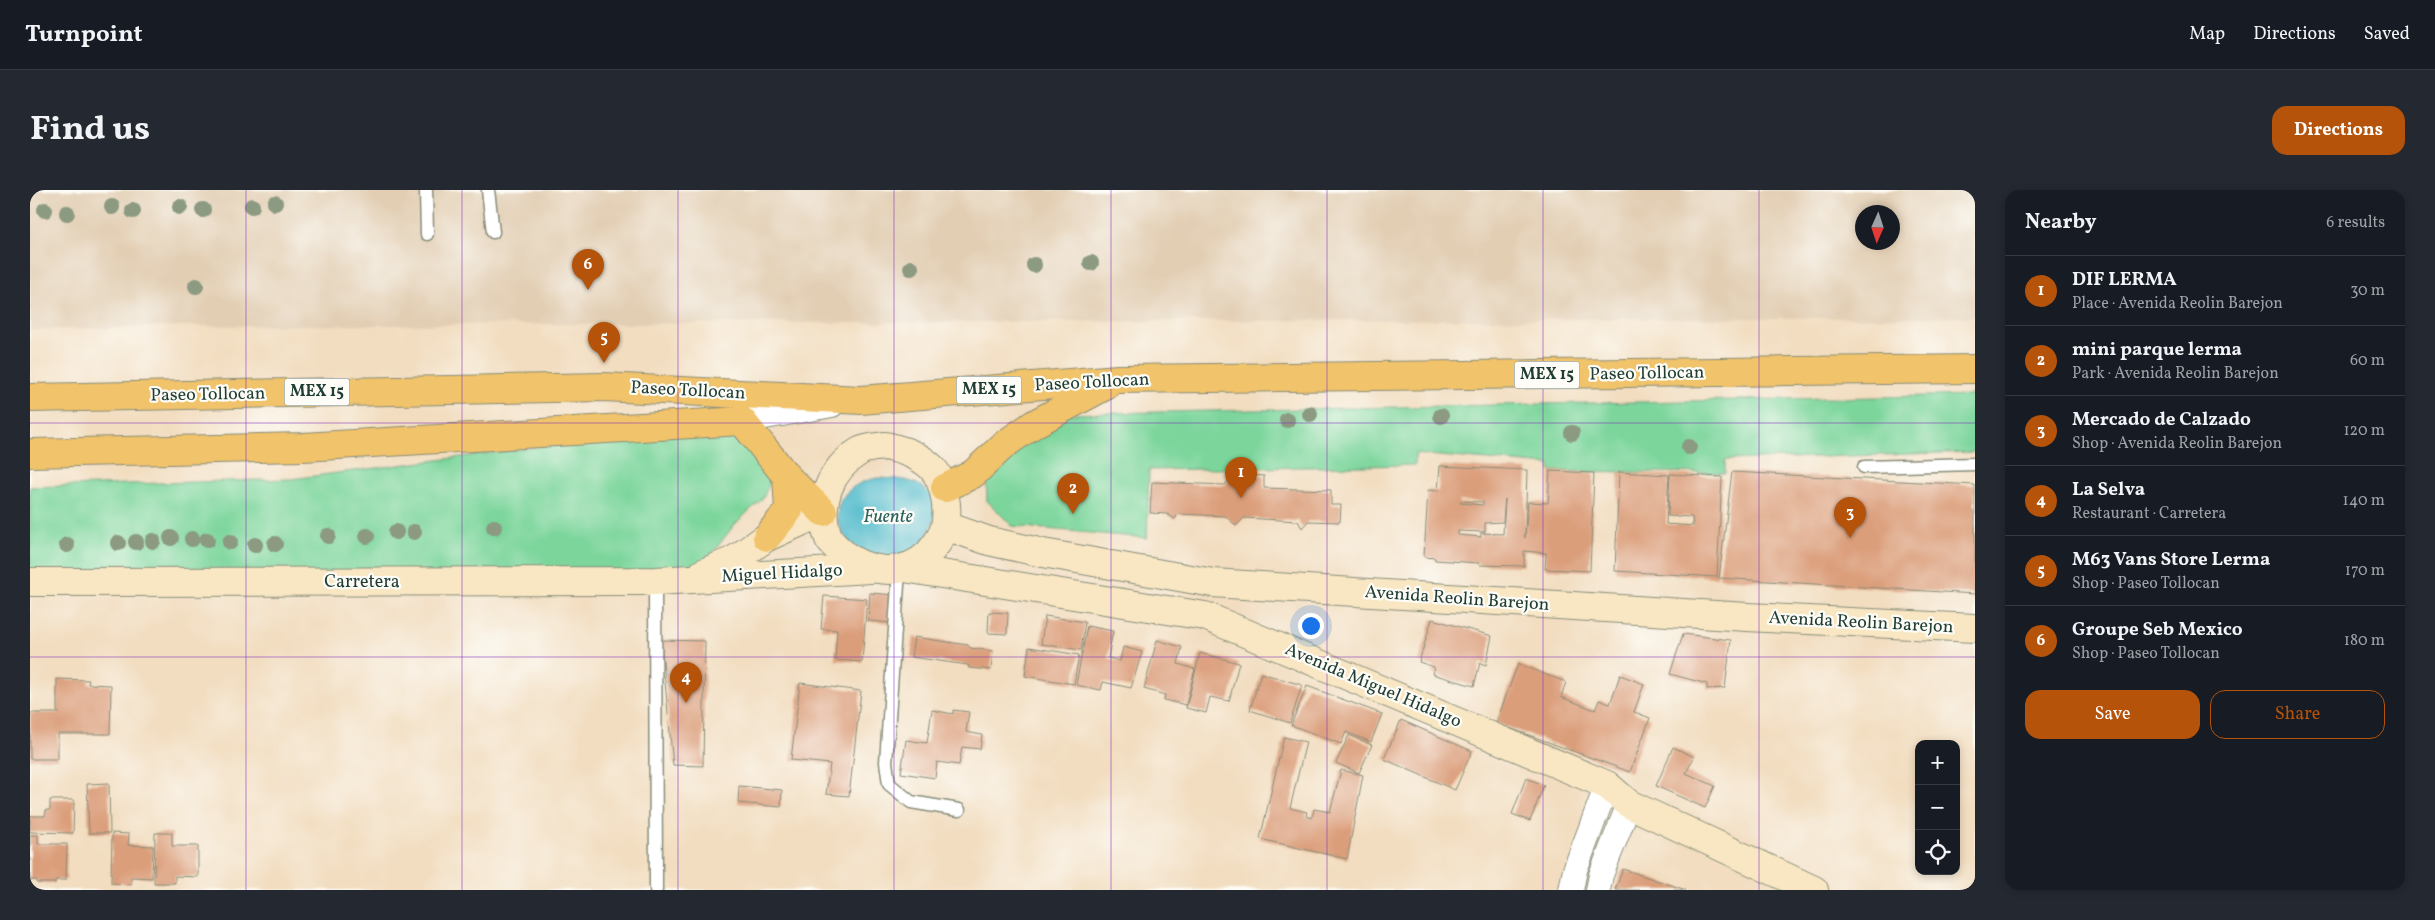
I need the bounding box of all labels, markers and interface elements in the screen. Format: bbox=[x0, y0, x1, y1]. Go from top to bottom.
text: Turnpoint bbox=[25, 18, 143, 52]
text: Map bbox=[2189, 22, 2225, 47]
text: Directions bbox=[2253, 22, 2336, 47]
text: Saved bbox=[2364, 22, 2410, 47]
text: Find us bbox=[30, 106, 150, 154]
button: Directions bbox=[2272, 106, 2405, 155]
north arrow bbox=[1855, 205, 1900, 250]
text: Nearby bbox=[2025, 208, 2096, 237]
text: 6 results bbox=[2326, 212, 2385, 234]
pin: 6 bbox=[572, 249, 604, 290]
text: DIF LERMA bbox=[2072, 267, 2177, 293]
text: 1 bbox=[2038, 280, 2044, 302]
text: 30 m bbox=[2350, 280, 2385, 302]
text: Place · Avenida Reolin Barejon bbox=[2072, 293, 2283, 315]
pin: 5 bbox=[588, 322, 620, 363]
text: mini parque lerma bbox=[2072, 337, 2242, 363]
text: 2 bbox=[2037, 350, 2045, 372]
text: 60 m bbox=[2350, 350, 2385, 372]
street label: Paseo Tollocan bbox=[1589, 360, 1705, 388]
road number: MEX 15 bbox=[1514, 362, 1580, 388]
text: Park · Avenida Reolin Barejon bbox=[2072, 363, 2279, 385]
street label: Paseo Tollocan bbox=[1034, 367, 1150, 398]
street label: Paseo Tollocan bbox=[630, 376, 746, 407]
road number: MEX 15 bbox=[956, 376, 1022, 404]
road number: MEX 15 bbox=[284, 378, 350, 406]
street label: Paseo Tollocan bbox=[150, 381, 266, 409]
text: Mercado de Calzado bbox=[2072, 407, 2251, 433]
text: 3 bbox=[2037, 420, 2045, 442]
text: 120 m bbox=[2343, 420, 2385, 442]
text: Shop · Avenida Reolin Barejon bbox=[2072, 433, 2282, 455]
pin: 1 bbox=[1225, 457, 1257, 498]
pin: 2 bbox=[1057, 473, 1089, 514]
text: La Selva bbox=[2072, 477, 2145, 503]
text: 4 bbox=[2036, 490, 2046, 512]
text: 140 m bbox=[2343, 490, 2385, 512]
pin: 3 bbox=[1834, 497, 1866, 538]
text: Restaurant · Carretera bbox=[2072, 503, 2226, 525]
water label: Fuente bbox=[863, 504, 913, 530]
text: M63 Vans Store Lerma bbox=[2072, 547, 2270, 573]
street label: Miguel Hidalgo bbox=[721, 558, 843, 590]
text: 5 bbox=[2037, 560, 2045, 582]
text: 170 m bbox=[2345, 560, 2385, 582]
street label: Carretera bbox=[324, 570, 400, 595]
text: Shop · Paseo Tollocan bbox=[2072, 573, 2220, 595]
street label: Avenida Reolin Barejon bbox=[1364, 580, 1550, 618]
street label: Avenida Reolin Barejon bbox=[1768, 606, 1954, 640]
your location bbox=[1298, 613, 1324, 639]
text: Groupe Seb Mexico bbox=[2072, 617, 2243, 643]
text: 6 bbox=[2037, 630, 2045, 652]
text: 180 m bbox=[2344, 630, 2385, 652]
street label: Avenida Miguel Hidalgo bbox=[1281, 637, 1465, 735]
text: Shop · Paseo Tollocan bbox=[2072, 643, 2220, 665]
pin: 4 bbox=[670, 662, 702, 703]
button: Save bbox=[2025, 690, 2200, 739]
button: Share bbox=[2210, 690, 2385, 739]
map controls bbox=[1915, 740, 1960, 875]
button: + bbox=[1915, 740, 1960, 785]
button: − bbox=[1915, 785, 1960, 830]
button: locate bbox=[1915, 830, 1960, 875]

